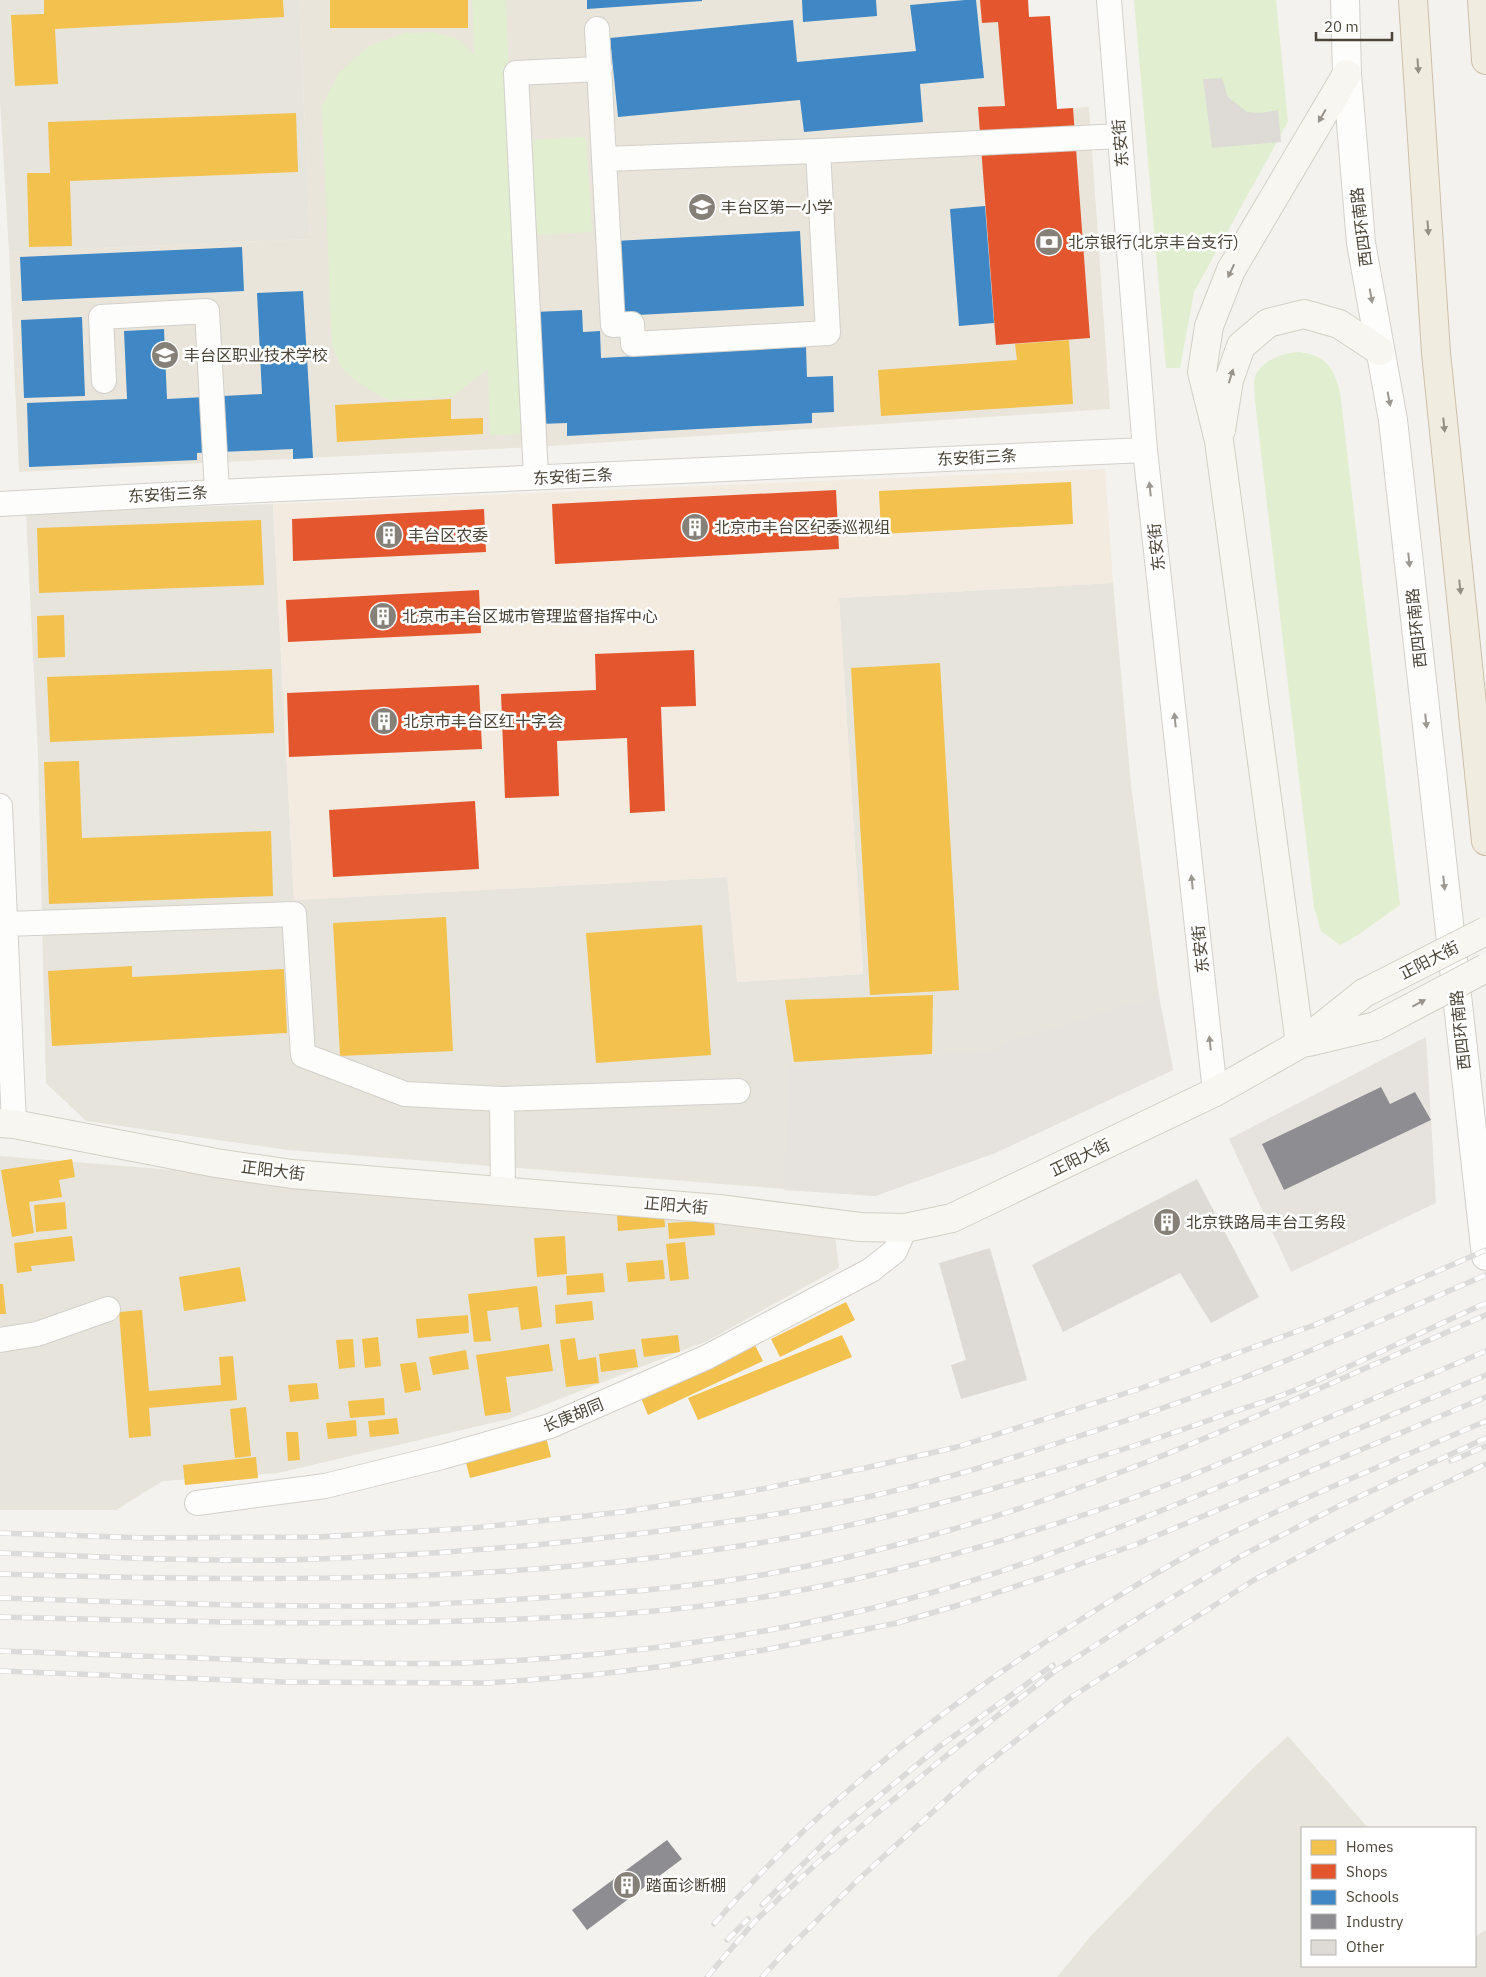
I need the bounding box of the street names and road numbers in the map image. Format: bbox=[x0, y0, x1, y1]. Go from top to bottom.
street label: 东安街 bbox=[1108, 118, 1132, 168]
street label: 西四环南路 bbox=[1346, 186, 1376, 268]
street label: 东安街三条 bbox=[937, 445, 1017, 469]
street label: 东安街三条 bbox=[533, 464, 613, 488]
street label: 东安街三条 bbox=[128, 482, 208, 506]
street label: 东安街 bbox=[1144, 522, 1168, 572]
street label: 西四环南路 bbox=[1402, 587, 1430, 669]
street label: 东安街 bbox=[1188, 924, 1212, 974]
street label: 正阳大街 bbox=[1396, 937, 1462, 983]
street label: 西四环南路 bbox=[1446, 989, 1474, 1071]
street label: 正阳大街 bbox=[1047, 1134, 1113, 1180]
street label: 正阳大街 bbox=[240, 1156, 306, 1184]
street label: 正阳大街 bbox=[643, 1192, 709, 1218]
street label: 长庚胡同 bbox=[540, 1394, 606, 1436]

